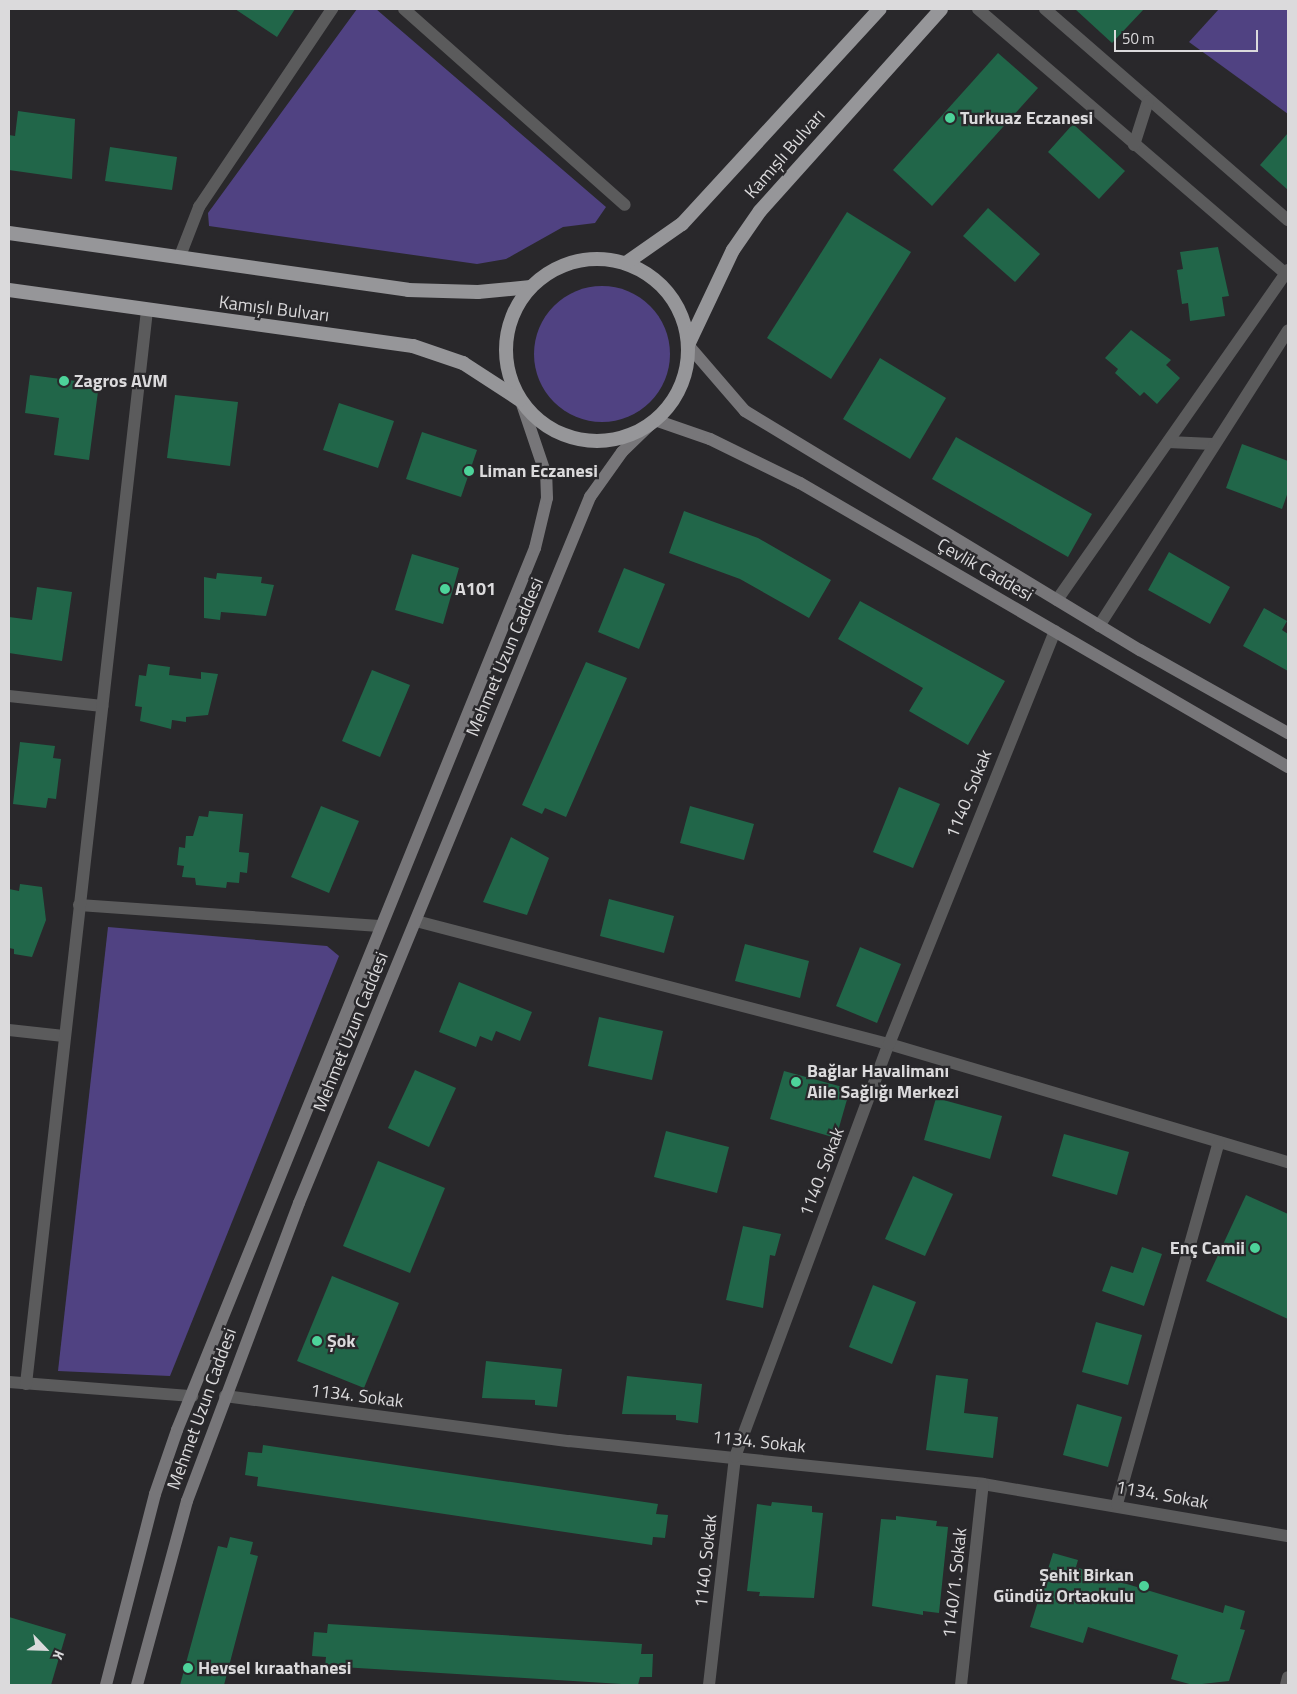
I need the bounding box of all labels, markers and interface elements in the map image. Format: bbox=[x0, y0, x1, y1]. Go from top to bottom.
scale bar bbox=[1117, 20, 1261, 52]
text: 50 m bbox=[1122, 27, 1155, 50]
street label: Kamışlı Bulvarı bbox=[740, 105, 830, 203]
place label: Turkuaz Eczanesi bbox=[960, 107, 1093, 129]
marker: Turkuaz Eczanesi bbox=[944, 112, 956, 124]
street label: Kamışlı Bulvarı bbox=[218, 292, 330, 326]
place label: Zagros AVM bbox=[74, 370, 168, 392]
marker: Zagros AVM bbox=[58, 375, 70, 387]
place label: Liman Eczanesi bbox=[479, 460, 598, 482]
marker: Liman Eczanesi bbox=[463, 465, 475, 477]
street label: Çevlik Caddesi bbox=[933, 534, 1037, 606]
street label: Mehmet Uzun Caddesi bbox=[462, 574, 548, 740]
place label: A101 bbox=[455, 578, 496, 600]
marker: A101 bbox=[439, 583, 451, 595]
street label: 1140. Sokak bbox=[941, 747, 997, 841]
street label: Mehmet Uzun Caddesi bbox=[309, 949, 393, 1115]
place label: Bağlar Havalimanı Aile Sağlığı Merkezi bbox=[807, 1061, 959, 1104]
marker: Bağlar Havalimanı Aile Sağlığı Merkezi bbox=[789, 1075, 803, 1089]
street label: 1140. Sokak bbox=[795, 1124, 849, 1220]
place label: Enç Camii bbox=[1170, 1237, 1245, 1259]
marker: Enç Camii bbox=[1249, 1242, 1261, 1254]
street label: Mehmet Uzun Caddesi bbox=[163, 1325, 241, 1493]
place label: Şok bbox=[327, 1330, 356, 1352]
marker: Şok bbox=[311, 1335, 323, 1347]
street label: 1134. Sokak bbox=[309, 1380, 405, 1412]
street label: 1134. Sokak bbox=[711, 1426, 807, 1458]
street label: 1134. Sokak bbox=[1114, 1476, 1210, 1514]
street label: 1140. Sokak bbox=[690, 1513, 722, 1609]
street label: 1140/1. Sokak bbox=[938, 1527, 972, 1639]
place label: Şehit Birkan Gündüz Ortaokulu bbox=[993, 1565, 1134, 1608]
marker: Şehit Birkan Gündüz Ortaokulu bbox=[1138, 1580, 1150, 1592]
north arrow bbox=[20, 1624, 70, 1674]
text: K bbox=[48, 1647, 70, 1663]
place label: Hevsel kıraathanesi bbox=[198, 1657, 352, 1679]
marker: Hevsel kıraathanesi bbox=[182, 1662, 194, 1674]

